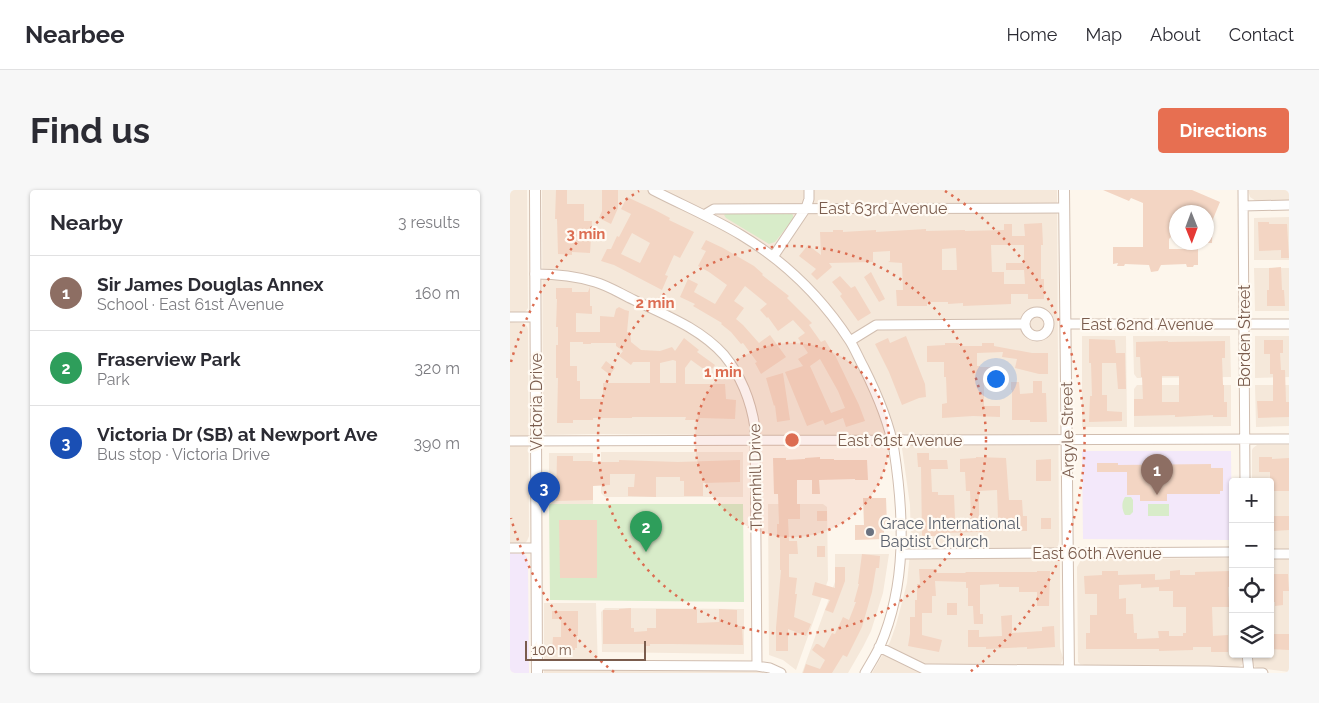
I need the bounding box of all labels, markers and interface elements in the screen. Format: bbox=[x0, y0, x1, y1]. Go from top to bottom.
text: Nearbee bbox=[25, 20, 125, 49]
text: Home bbox=[1006, 24, 1057, 45]
text: Map bbox=[1085, 24, 1122, 45]
text: About bbox=[1150, 24, 1201, 45]
text: Contact bbox=[1229, 24, 1294, 45]
button: Directions bbox=[1158, 108, 1289, 153]
text: Find us bbox=[30, 110, 150, 151]
street label: East 63rd Avenue bbox=[819, 199, 947, 218]
north arrow bbox=[1169, 205, 1214, 250]
text: Nearby bbox=[50, 210, 123, 235]
text: 3 results bbox=[398, 213, 460, 232]
text: 3 min bbox=[567, 225, 605, 243]
text: Sir James Douglas Annex bbox=[97, 273, 324, 295]
text: 1 bbox=[62, 284, 70, 303]
text: 160 m bbox=[415, 284, 460, 303]
street label: Borden Street bbox=[1235, 284, 1254, 387]
text: 2 min bbox=[636, 294, 674, 312]
text: School · East 61st Avenue bbox=[97, 295, 284, 314]
street label: East 62nd Avenue bbox=[1081, 315, 1213, 334]
text: Fraserview Park bbox=[97, 348, 241, 370]
street label: Victoria Drive bbox=[527, 353, 546, 451]
text: 2 bbox=[61, 359, 71, 378]
text: 320 m bbox=[415, 359, 460, 378]
text: 1 min bbox=[704, 363, 742, 381]
your location bbox=[983, 366, 1009, 392]
text: Park bbox=[97, 370, 130, 389]
street label: Argyle Street bbox=[1057, 381, 1078, 479]
text: Victoria Dr (SB) at Newport Ave bbox=[97, 423, 378, 445]
street label: Thornhill Drive bbox=[745, 423, 766, 531]
centre of rings bbox=[783, 431, 801, 449]
street label: East 61st Avenue bbox=[838, 431, 962, 450]
text: 3 bbox=[62, 434, 70, 453]
text: 390 m bbox=[414, 434, 460, 453]
text: Bus stop · Victoria Drive bbox=[97, 445, 270, 464]
pin: 1 bbox=[1141, 454, 1173, 495]
pin: 3 bbox=[528, 472, 560, 513]
map controls bbox=[1229, 478, 1274, 658]
button: + bbox=[1229, 478, 1274, 523]
pin: 2 bbox=[630, 511, 662, 552]
place label: Grace International Baptist Church bbox=[880, 514, 1021, 551]
button: − bbox=[1229, 523, 1274, 568]
marker: Grace International Baptist Church bbox=[864, 526, 876, 538]
street label: East 60th Avenue bbox=[1032, 544, 1162, 563]
button: locate bbox=[1229, 568, 1274, 613]
button: layers bbox=[1229, 613, 1274, 658]
scale bar bbox=[525, 638, 646, 661]
text: 100 m bbox=[532, 642, 572, 658]

